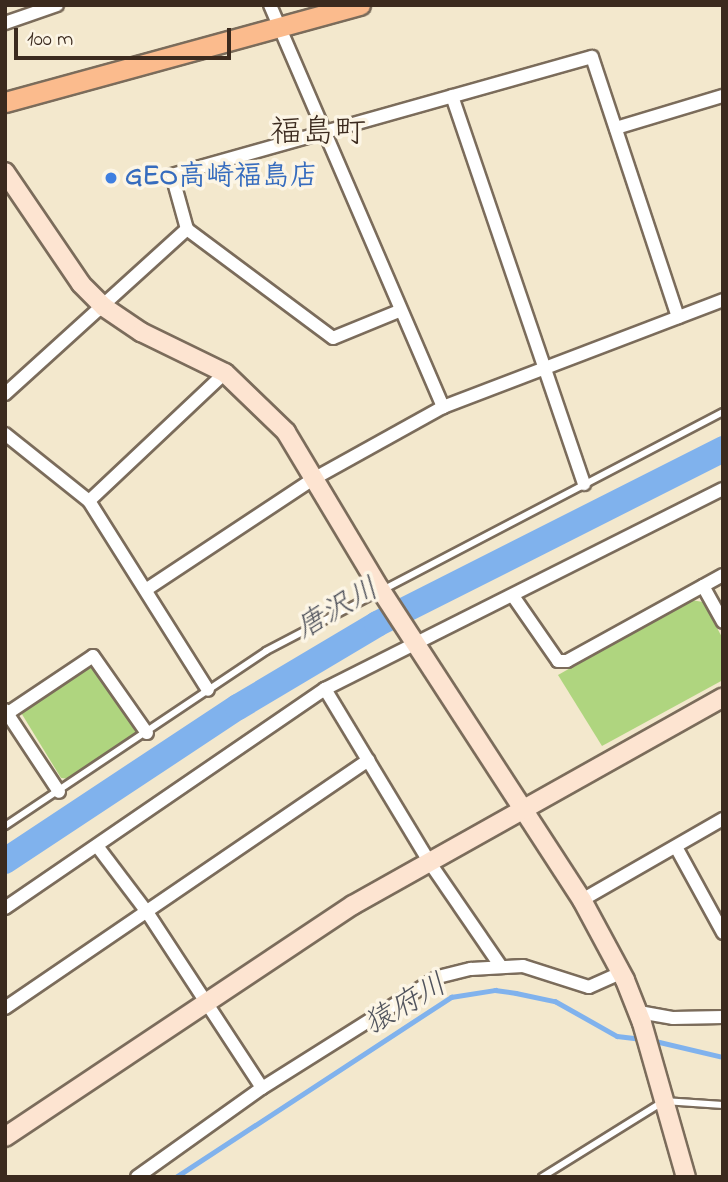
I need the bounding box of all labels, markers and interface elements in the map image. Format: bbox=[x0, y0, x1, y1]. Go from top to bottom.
scale bar bbox=[18, 14, 234, 58]
text: 100 m bbox=[27, 25, 73, 55]
district label: 福島町 bbox=[270, 115, 366, 153]
place label: GEO高崎福島店 bbox=[125, 161, 318, 195]
marker: GEO高崎福島店 bbox=[103, 170, 119, 186]
water label: 唐沢川 bbox=[290, 572, 386, 648]
water label: 猿府川 bbox=[358, 968, 454, 1044]

